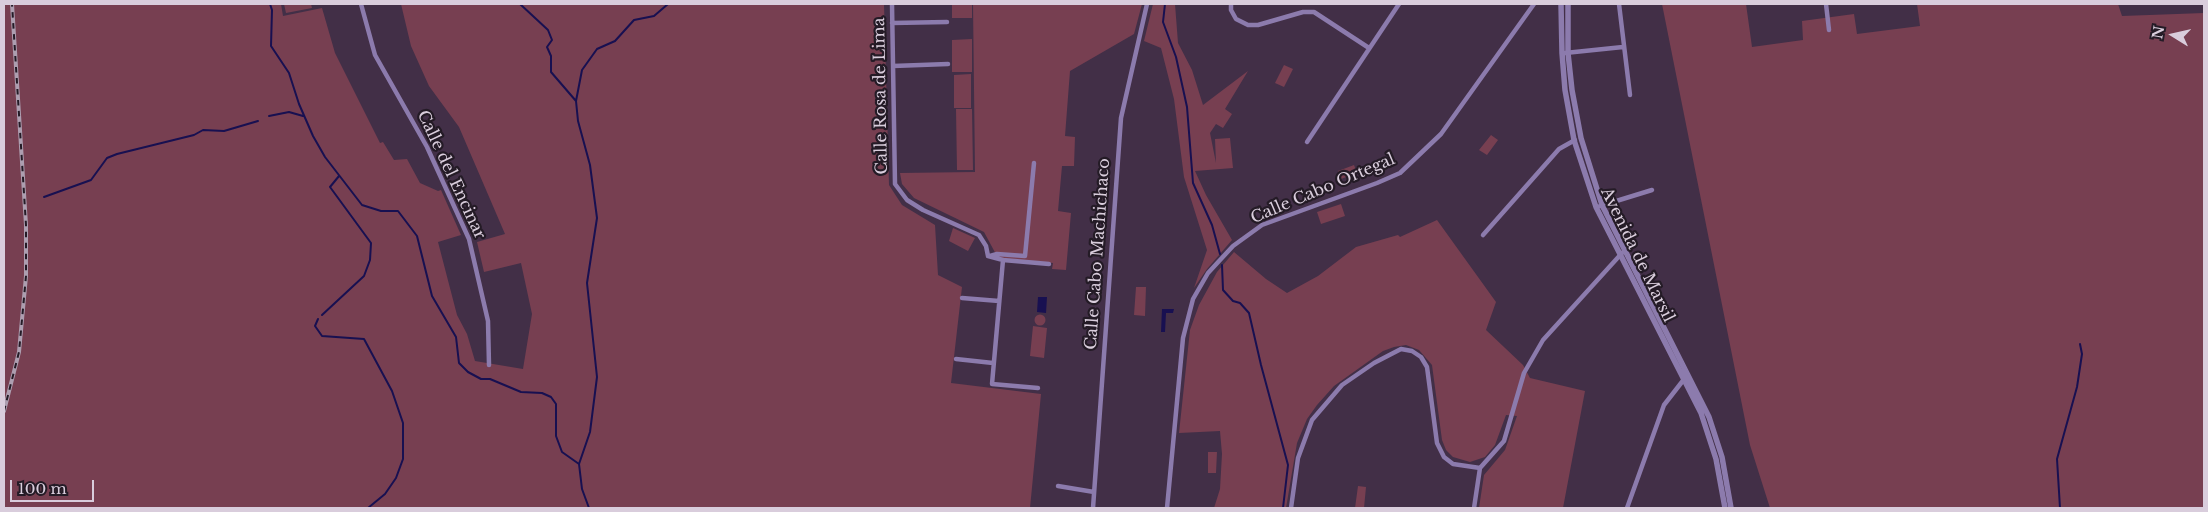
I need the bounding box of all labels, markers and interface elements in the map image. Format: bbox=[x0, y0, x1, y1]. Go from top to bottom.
north arrow bbox=[2148, 10, 2198, 60]
street label: Calle Rosa de Lima bbox=[870, 17, 892, 175]
text: N bbox=[2148, 24, 2168, 40]
street label: Calle del Encinar bbox=[413, 108, 489, 242]
street label: Calle Cabo Ortegal bbox=[1248, 150, 1398, 228]
street label: Calle Cabo Machichaco bbox=[1082, 158, 1114, 350]
street label: Avenida de Marsil bbox=[1596, 185, 1678, 325]
scale bar bbox=[12, 470, 96, 502]
text: 100 m bbox=[18, 479, 67, 498]

